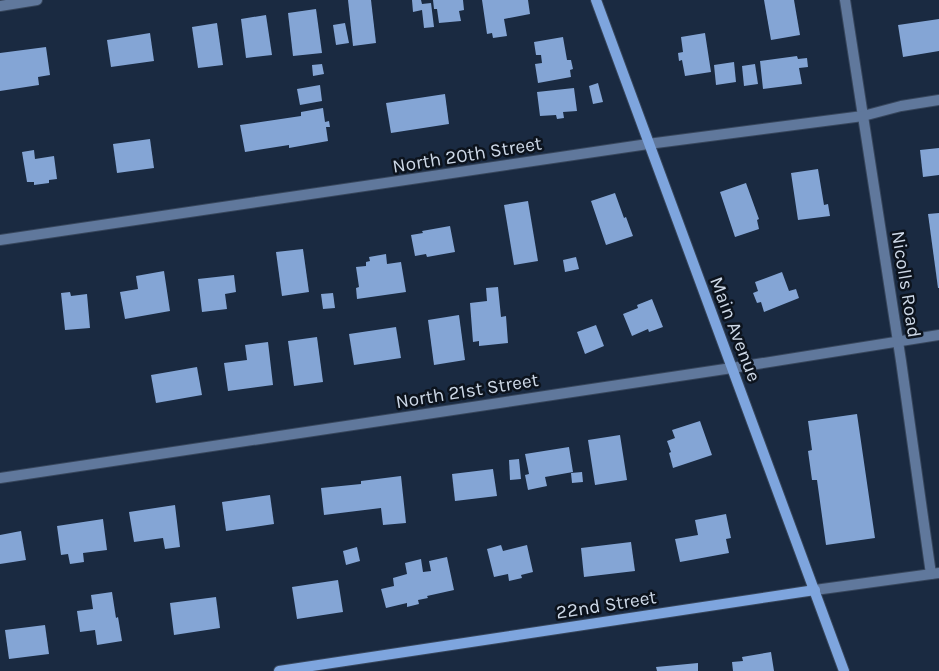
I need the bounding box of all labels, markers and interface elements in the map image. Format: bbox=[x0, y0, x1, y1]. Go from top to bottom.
street label: North 20th Street bbox=[391, 132, 543, 178]
street label: Nicolls Road bbox=[887, 229, 925, 339]
street label: Main Avenue bbox=[705, 274, 765, 385]
street label: North 21st Street bbox=[394, 369, 540, 413]
street label: 22nd Street bbox=[554, 586, 658, 624]

